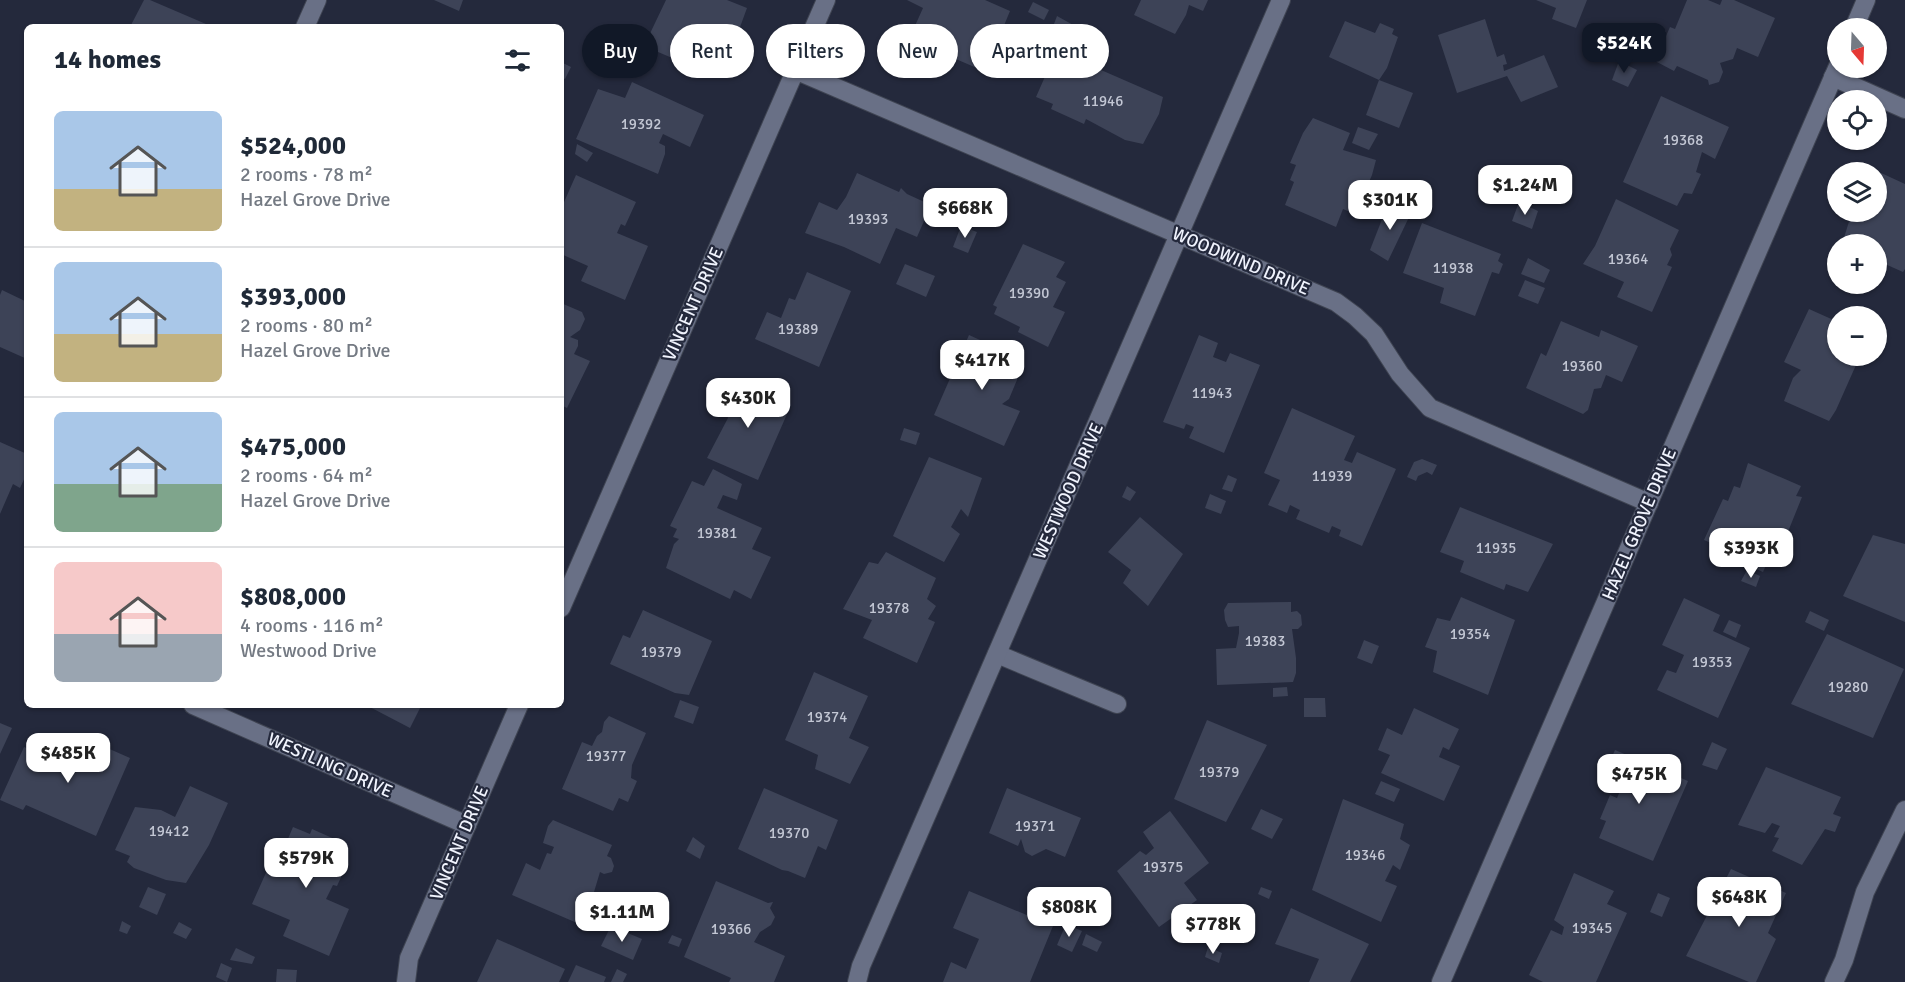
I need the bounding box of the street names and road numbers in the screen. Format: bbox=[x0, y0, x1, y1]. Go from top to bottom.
street label: WOODWIND DRIVE bbox=[1169, 222, 1313, 300]
street label: VINCENT DRIVE bbox=[658, 244, 728, 364]
street label: WESTWOOD DRIVE bbox=[1028, 420, 1108, 562]
street label: HAZEL GROVE DRIVE bbox=[1597, 445, 1681, 603]
street label: WESTLING DRIVE bbox=[264, 728, 396, 802]
street label: VINCENT DRIVE bbox=[425, 782, 493, 904]

